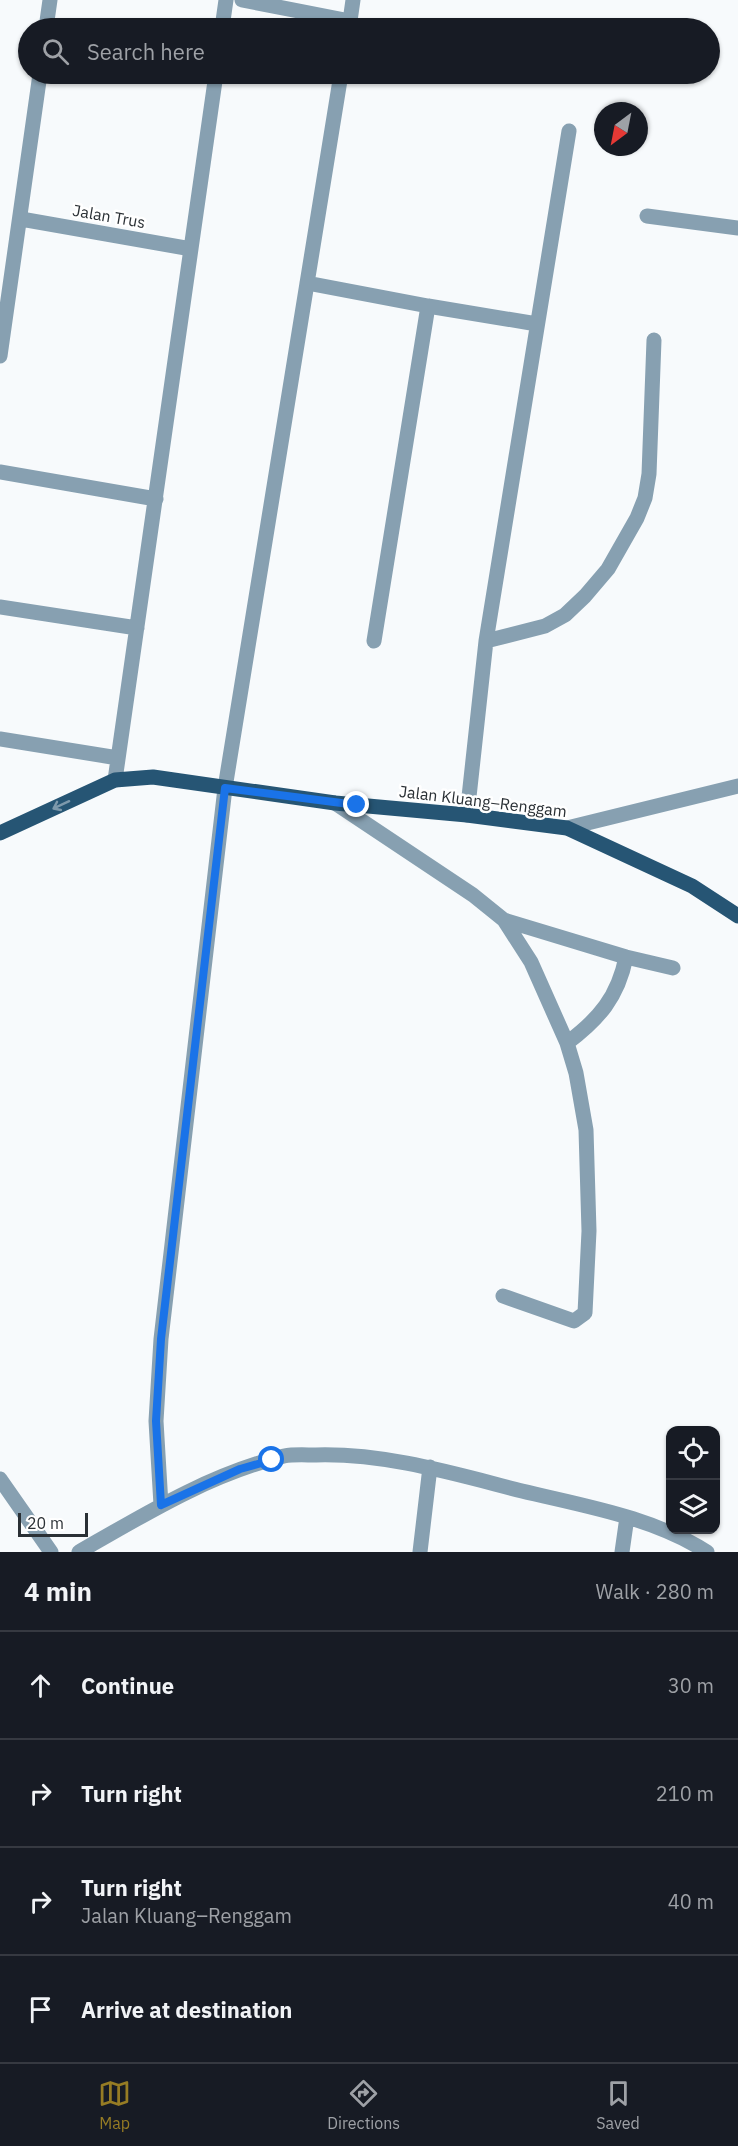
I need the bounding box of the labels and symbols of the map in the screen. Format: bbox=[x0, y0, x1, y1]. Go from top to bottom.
north arrow bbox=[594, 102, 648, 156]
street label: Jalan Trus bbox=[71, 200, 147, 232]
street label: Jalan Kluang–Renggam bbox=[398, 781, 568, 821]
route end bbox=[343, 791, 369, 817]
one-way arrow bbox=[53, 799, 71, 811]
route start bbox=[258, 1446, 284, 1472]
scale bar bbox=[18, 1510, 88, 1538]

